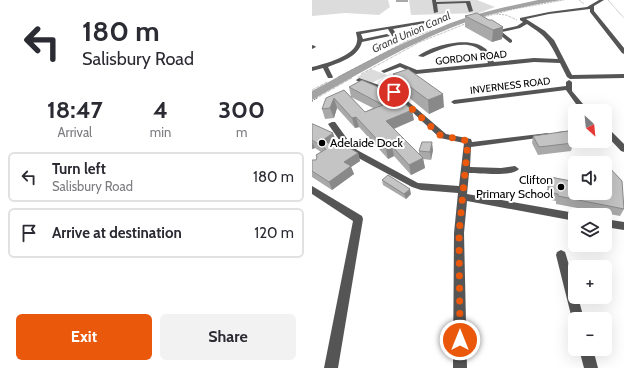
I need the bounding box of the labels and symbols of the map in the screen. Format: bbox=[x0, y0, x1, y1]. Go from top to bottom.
water label: Grand Union Canal bbox=[369, 8, 453, 56]
street label: GORDON ROAD bbox=[435, 47, 507, 68]
street label: INVERNESS ROAD bbox=[469, 74, 551, 97]
pin bbox=[377, 75, 411, 109]
north arrow bbox=[568, 104, 612, 148]
place label: Adelaide Dock bbox=[330, 135, 403, 150]
marker: Adelaide Dock bbox=[317, 138, 327, 148]
place label: Clifton Primary School bbox=[476, 172, 553, 201]
marker: Clifton Primary School bbox=[556, 182, 566, 192]
position arrow bbox=[439, 319, 481, 361]

